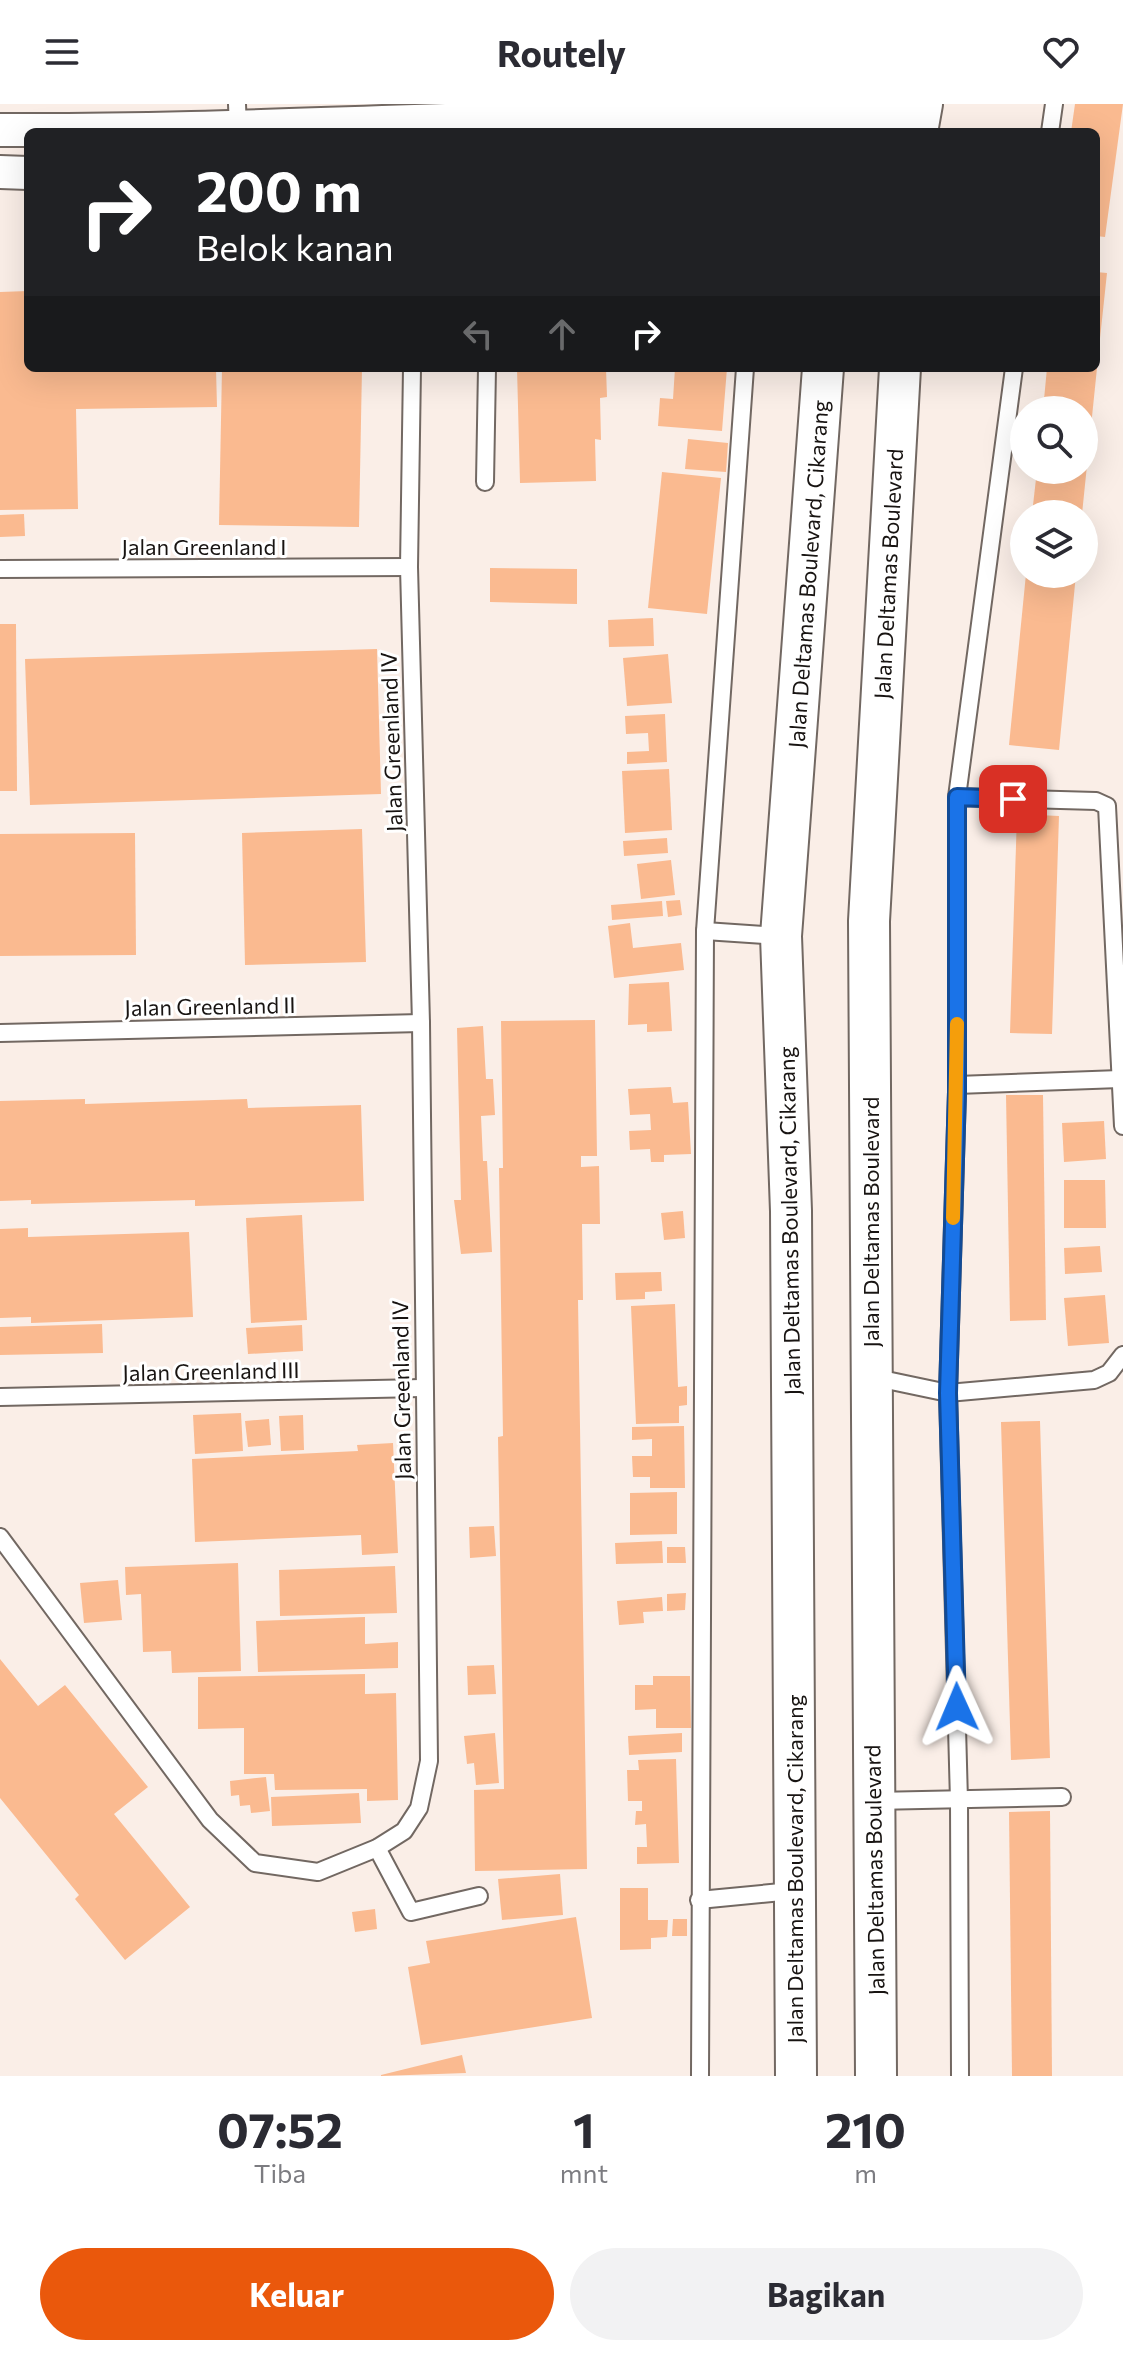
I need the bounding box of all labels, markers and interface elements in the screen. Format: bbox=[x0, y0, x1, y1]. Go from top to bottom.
icon: menu bbox=[40, 30, 84, 74]
text: Routely bbox=[497, 30, 626, 74]
icon: heart bbox=[1039, 30, 1083, 74]
text: 200 m bbox=[196, 155, 362, 224]
icon: right bbox=[64, 160, 168, 264]
text: Belok kanan bbox=[196, 224, 394, 268]
icon: left bbox=[456, 312, 500, 356]
icon: ahead bbox=[540, 312, 584, 356]
icon: right bbox=[624, 312, 668, 356]
map controls bbox=[1010, 396, 1098, 588]
button: search bbox=[1010, 396, 1098, 484]
street label: Jalan Deltamas Boulevard, Cikarang bbox=[782, 399, 834, 749]
street label: Jalan Deltamas Boulevard bbox=[868, 448, 908, 700]
button: layers bbox=[1010, 500, 1098, 588]
street label: Jalan Greenland I bbox=[122, 533, 286, 560]
street label: Jalan Greenland IV bbox=[374, 652, 408, 832]
pin bbox=[979, 765, 1047, 833]
icon: arrive bbox=[991, 777, 1035, 821]
street label: Jalan Greenland II bbox=[124, 991, 296, 1021]
street label: Jalan Deltamas Boulevard, Cikarang bbox=[772, 1046, 806, 1396]
street label: Jalan Deltamas Boulevard bbox=[857, 1097, 884, 1347]
street label: Jalan Greenland IV bbox=[386, 1300, 416, 1480]
street label: Jalan Greenland III bbox=[122, 1356, 300, 1386]
position arrow bbox=[915, 1665, 999, 1749]
street label: Jalan Deltamas Boulevard, Cikarang bbox=[781, 1694, 808, 2043]
street label: Jalan Deltamas Boulevard bbox=[858, 1744, 890, 1996]
text: 07:52 bbox=[217, 2099, 343, 2158]
text: 1 bbox=[573, 2099, 595, 2158]
text: 210 bbox=[825, 2099, 906, 2158]
text: Tiba bbox=[254, 2157, 306, 2188]
text: mnt bbox=[560, 2157, 608, 2188]
text: m bbox=[854, 2157, 877, 2188]
button: Keluar bbox=[40, 2248, 554, 2340]
button: Bagikan bbox=[570, 2248, 1083, 2340]

